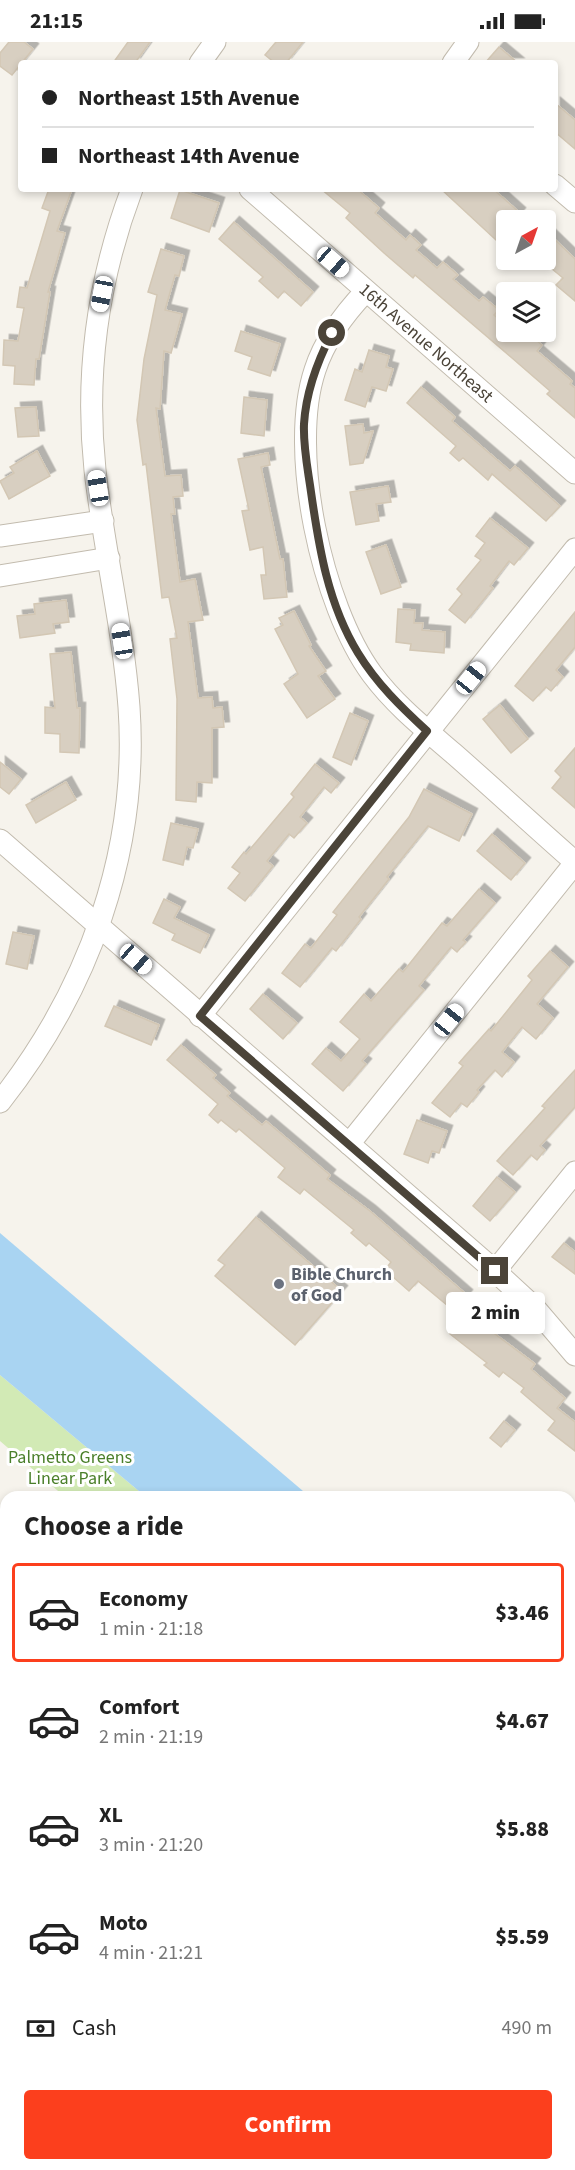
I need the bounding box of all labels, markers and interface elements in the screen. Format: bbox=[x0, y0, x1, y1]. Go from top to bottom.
text: 21:15 bbox=[30, 5, 83, 37]
text: Northeast 15th Avenue bbox=[78, 82, 300, 114]
text: Northeast 14th Avenue bbox=[78, 140, 300, 172]
north arrow bbox=[496, 210, 556, 270]
map controls bbox=[496, 210, 556, 342]
car bbox=[314, 243, 352, 281]
car bbox=[90, 275, 114, 313]
street label: 16th Avenue Northeast bbox=[353, 277, 499, 409]
button: layers bbox=[496, 282, 556, 342]
route start bbox=[318, 319, 345, 346]
car bbox=[86, 469, 110, 507]
car bbox=[110, 622, 134, 660]
car bbox=[453, 658, 489, 698]
car bbox=[117, 940, 155, 978]
car bbox=[431, 1000, 467, 1040]
route end bbox=[481, 1257, 508, 1284]
place label: Bible Church of God bbox=[291, 1262, 392, 1308]
marker: Bible Church of God bbox=[272, 1277, 286, 1291]
callout: 2 min bbox=[446, 1292, 544, 1334]
text: 2 min bbox=[471, 1299, 520, 1327]
park label: Palmetto Greens Linear Park bbox=[8, 1445, 132, 1491]
text: Choose a ride bbox=[24, 1507, 184, 1546]
text: Economy bbox=[99, 1583, 188, 1615]
icon: car bbox=[27, 1586, 81, 1640]
text: $3.46 bbox=[495, 1597, 549, 1629]
text: 1 min · 21:18 bbox=[99, 1615, 203, 1643]
text: Comfort bbox=[99, 1691, 180, 1723]
icon: car bbox=[27, 1694, 81, 1748]
text: $4.67 bbox=[495, 1705, 549, 1737]
text: 2 min · 21:19 bbox=[99, 1723, 203, 1751]
text: XL bbox=[99, 1799, 123, 1831]
icon: car bbox=[27, 1802, 81, 1856]
text: $5.88 bbox=[495, 1813, 549, 1845]
text: 3 min · 21:20 bbox=[99, 1831, 203, 1859]
text: Moto bbox=[99, 1907, 148, 1939]
icon: car bbox=[27, 1910, 81, 1964]
text: $5.59 bbox=[495, 1921, 549, 1953]
text: 4 min · 21:21 bbox=[99, 1939, 203, 1967]
icon: cash bbox=[24, 2012, 57, 2045]
text: Cash bbox=[72, 2012, 117, 2044]
text: 490 m bbox=[502, 2014, 552, 2042]
button: Confirm bbox=[24, 2090, 552, 2159]

